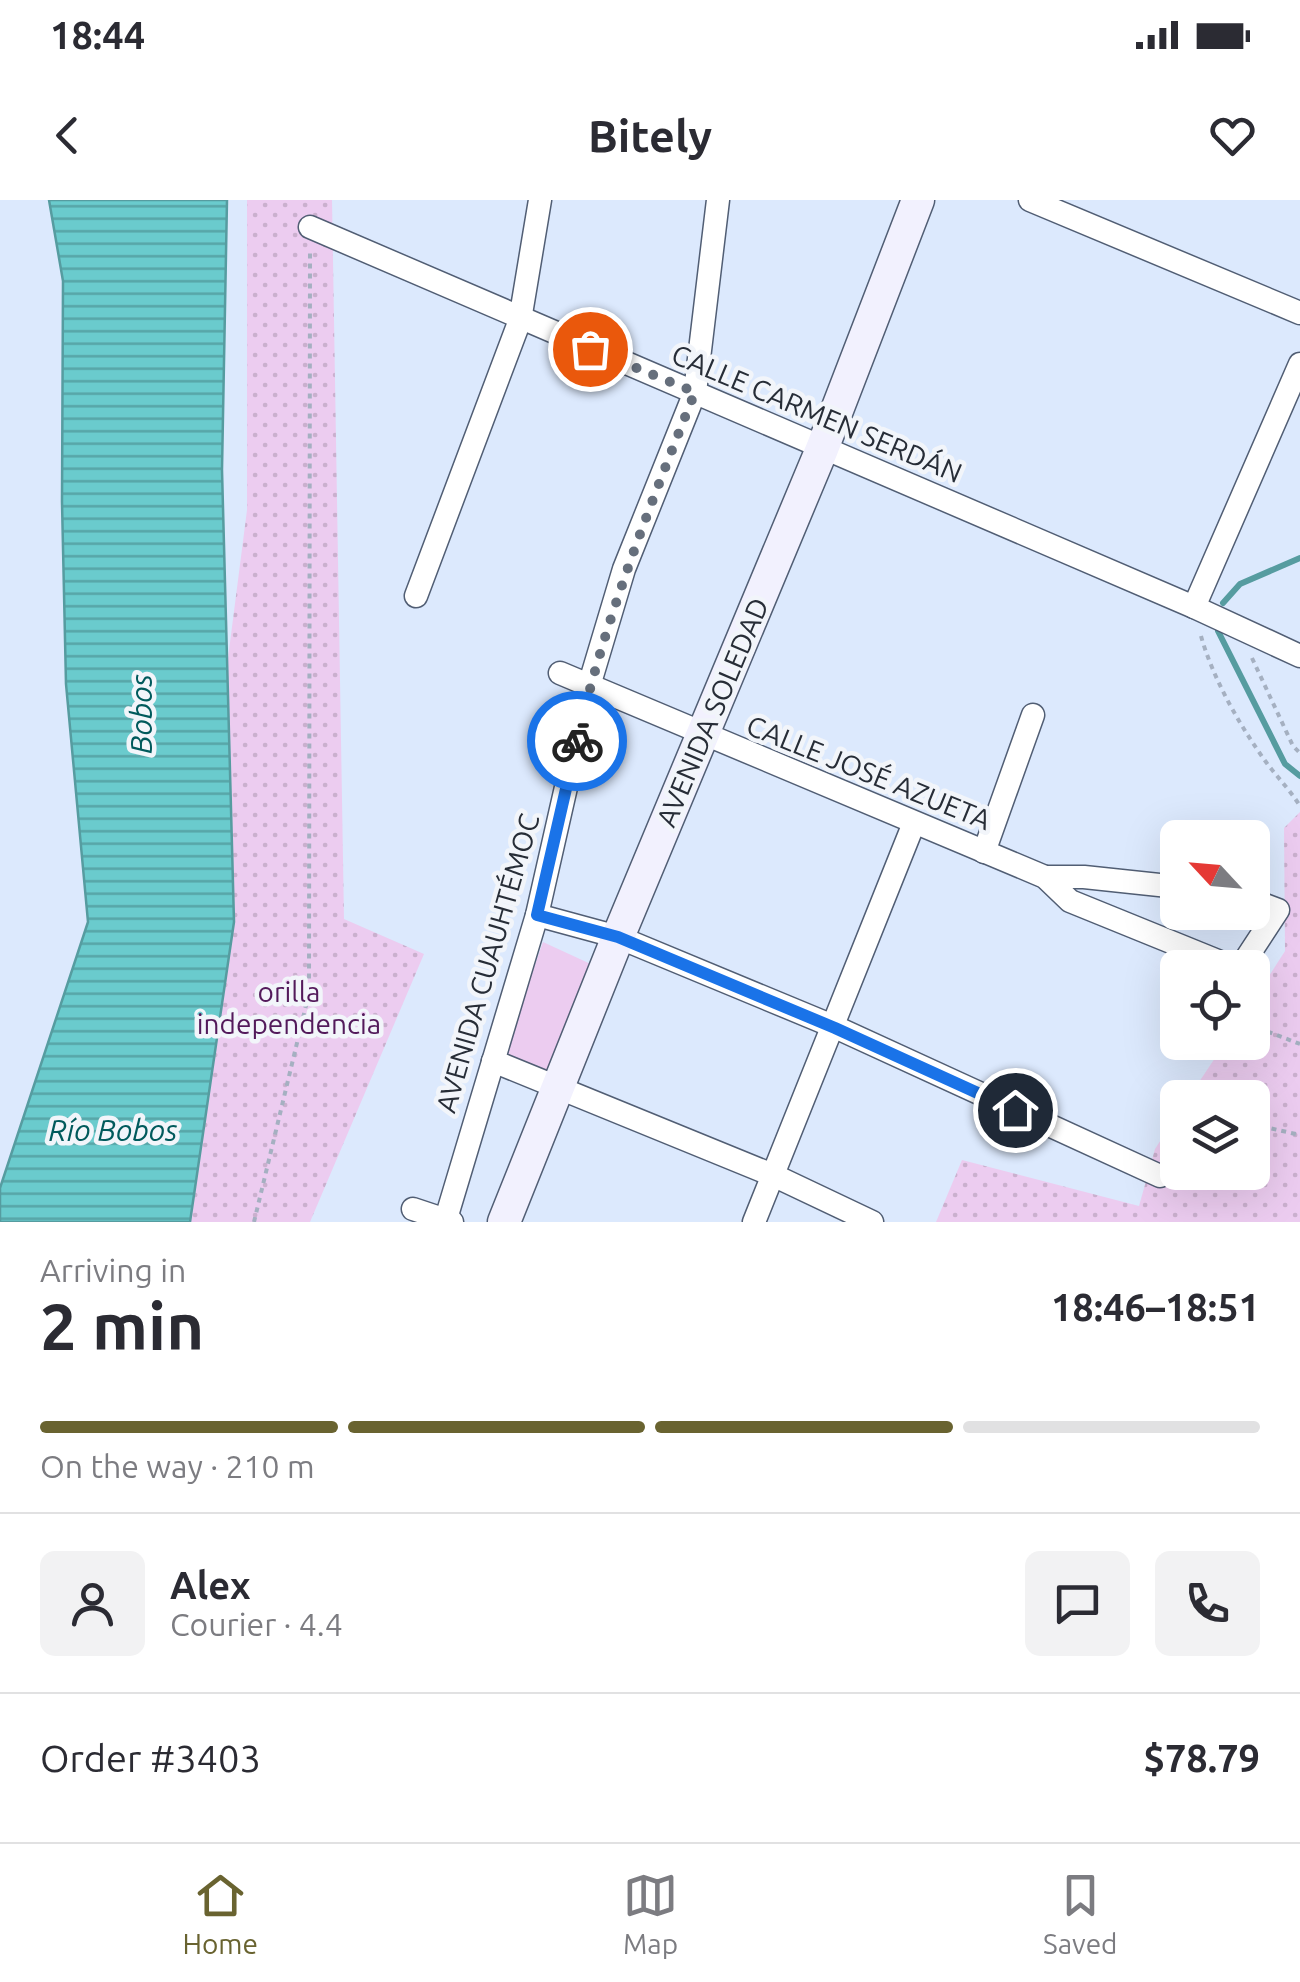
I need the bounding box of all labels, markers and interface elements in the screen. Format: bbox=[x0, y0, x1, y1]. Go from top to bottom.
text: 18:44 bbox=[50, 14, 145, 56]
icon: back bbox=[40, 108, 95, 163]
icon: heart bbox=[1205, 108, 1260, 163]
text: Bitely bbox=[588, 110, 712, 161]
pin bbox=[548, 307, 633, 392]
icon: bag bbox=[563, 322, 618, 377]
street label: CALLE CARMEN SERDÁN bbox=[667, 337, 967, 488]
street label: AVENIDA SOLEDAD bbox=[650, 593, 774, 831]
water label: Bobos bbox=[124, 674, 158, 754]
courier bbox=[527, 691, 627, 791]
street label: CALLE JOSÉ AZUETA bbox=[742, 708, 996, 835]
icon: bike bbox=[550, 714, 605, 769]
street label: AVENIDA CUAUHTÉMOC bbox=[429, 810, 544, 1116]
north arrow bbox=[1160, 820, 1270, 930]
map controls bbox=[1160, 820, 1270, 1190]
button: locate bbox=[1160, 950, 1270, 1060]
park label: orilla independencia bbox=[197, 976, 381, 1039]
pin bbox=[973, 1068, 1058, 1153]
button: layers bbox=[1160, 1080, 1270, 1190]
icon: home bbox=[988, 1083, 1043, 1138]
water label: Río Bobos bbox=[49, 1113, 178, 1147]
text: Arriving in bbox=[40, 1252, 186, 1288]
text: 18:46–18:51 bbox=[1051, 1286, 1260, 1328]
text: 2 min bbox=[40, 1289, 204, 1362]
text: On the way · 210 m bbox=[40, 1448, 315, 1484]
button: person bbox=[40, 1551, 145, 1656]
button: chat bbox=[1025, 1551, 1130, 1656]
button: phone bbox=[1155, 1551, 1260, 1656]
text: Alex bbox=[170, 1564, 251, 1606]
text: Courier · 4.4 bbox=[170, 1606, 343, 1642]
text: Order #3403 bbox=[40, 1737, 261, 1779]
text: $78.79 bbox=[1143, 1737, 1260, 1779]
tab: Home bbox=[182, 1868, 258, 1959]
tab: Map bbox=[623, 1868, 678, 1959]
tab: Saved bbox=[1043, 1868, 1118, 1959]

